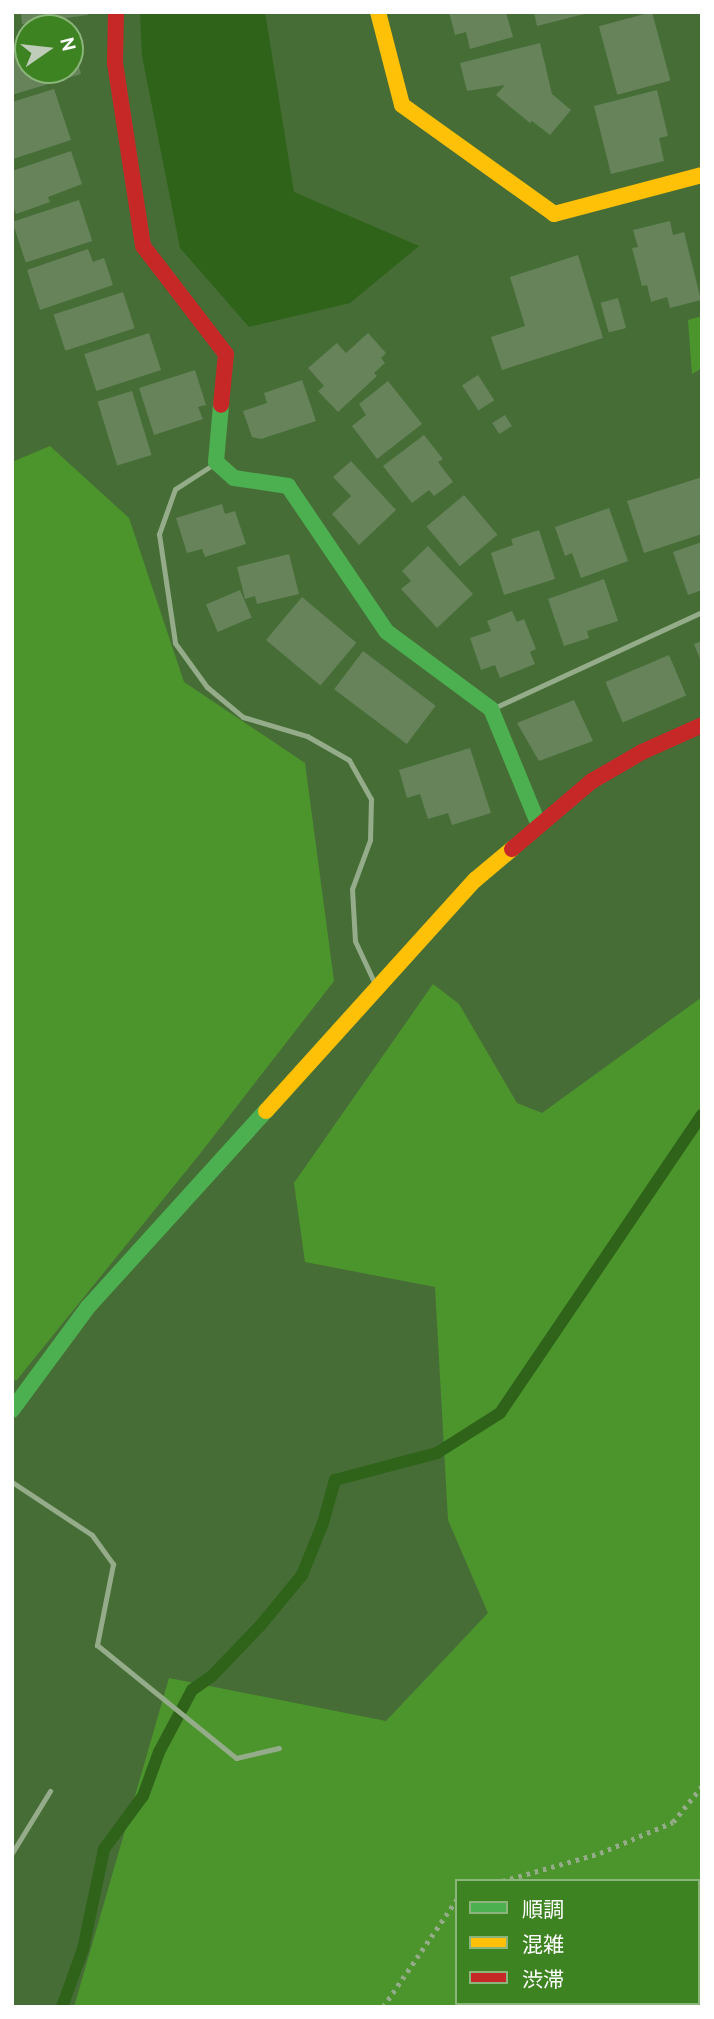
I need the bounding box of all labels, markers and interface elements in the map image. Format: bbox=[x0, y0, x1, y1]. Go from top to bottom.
north arrow bbox=[14, 14, 84, 84]
text: N bbox=[55, 35, 81, 54]
legend bbox=[455, 1879, 700, 2005]
text: 順調 bbox=[522, 1897, 564, 1922]
text: 混雑 bbox=[522, 1932, 564, 1957]
text: 渋滞 bbox=[522, 1967, 564, 1992]

